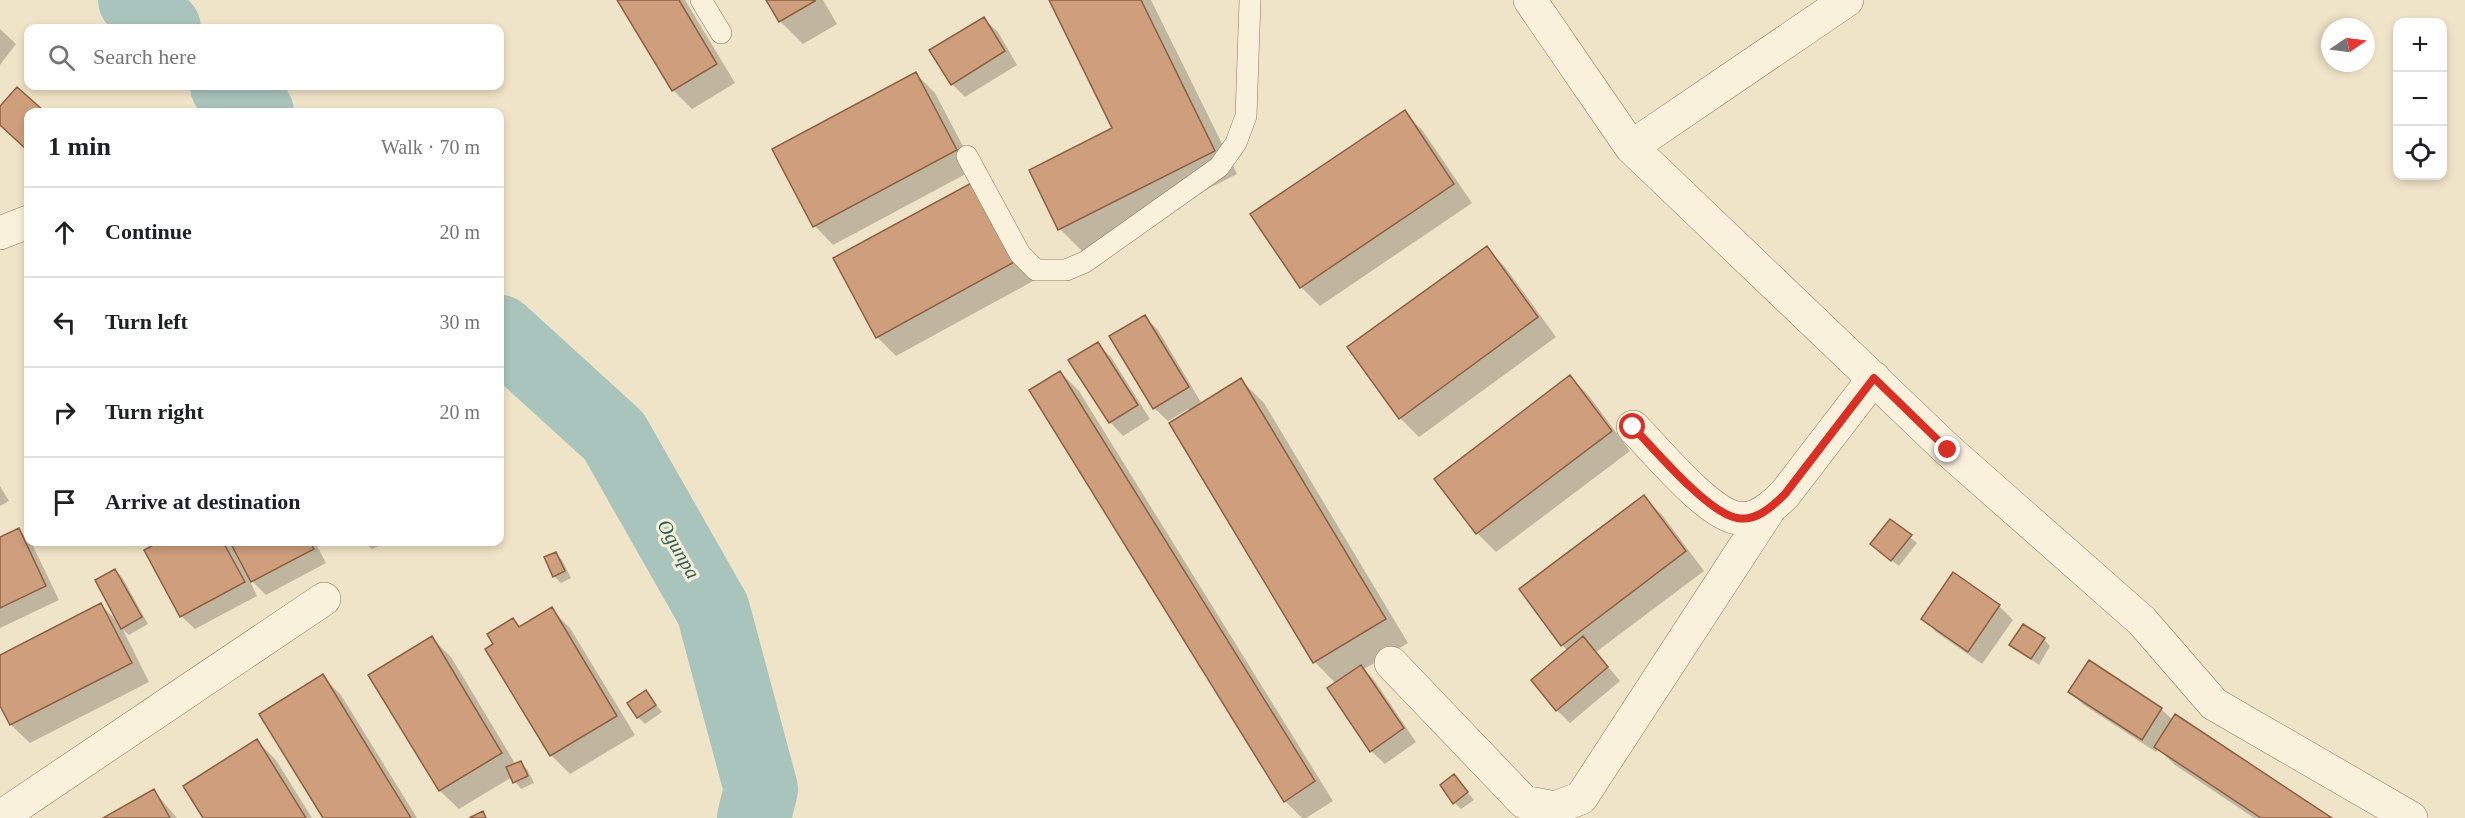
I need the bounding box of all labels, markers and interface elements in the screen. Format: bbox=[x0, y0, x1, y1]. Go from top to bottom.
north arrow bbox=[2321, 18, 2375, 72]
map controls bbox=[2393, 18, 2447, 180]
button: + bbox=[2393, 18, 2447, 72]
search box bbox=[24, 24, 504, 90]
icon: search bbox=[45, 41, 78, 74]
text: Search here bbox=[93, 44, 196, 69]
button: − bbox=[2393, 72, 2447, 126]
button: locate bbox=[2393, 126, 2447, 180]
text: 1 min bbox=[48, 132, 111, 161]
text: Walk · 70 m bbox=[381, 136, 480, 158]
icon: ahead bbox=[48, 216, 81, 249]
text: Continue bbox=[105, 219, 192, 244]
text: 20 m bbox=[439, 221, 480, 243]
icon: left bbox=[48, 306, 81, 339]
text: Turn left bbox=[105, 309, 188, 334]
text: 30 m bbox=[439, 311, 480, 333]
icon: right bbox=[48, 396, 81, 429]
text: Turn right bbox=[105, 399, 204, 424]
text: 20 m bbox=[439, 401, 480, 423]
route start bbox=[1619, 413, 1645, 439]
route end bbox=[1934, 436, 1960, 462]
icon: arrive bbox=[48, 486, 81, 519]
text: Arrive at destination bbox=[105, 489, 301, 514]
water label: Ogunpa bbox=[652, 516, 705, 583]

